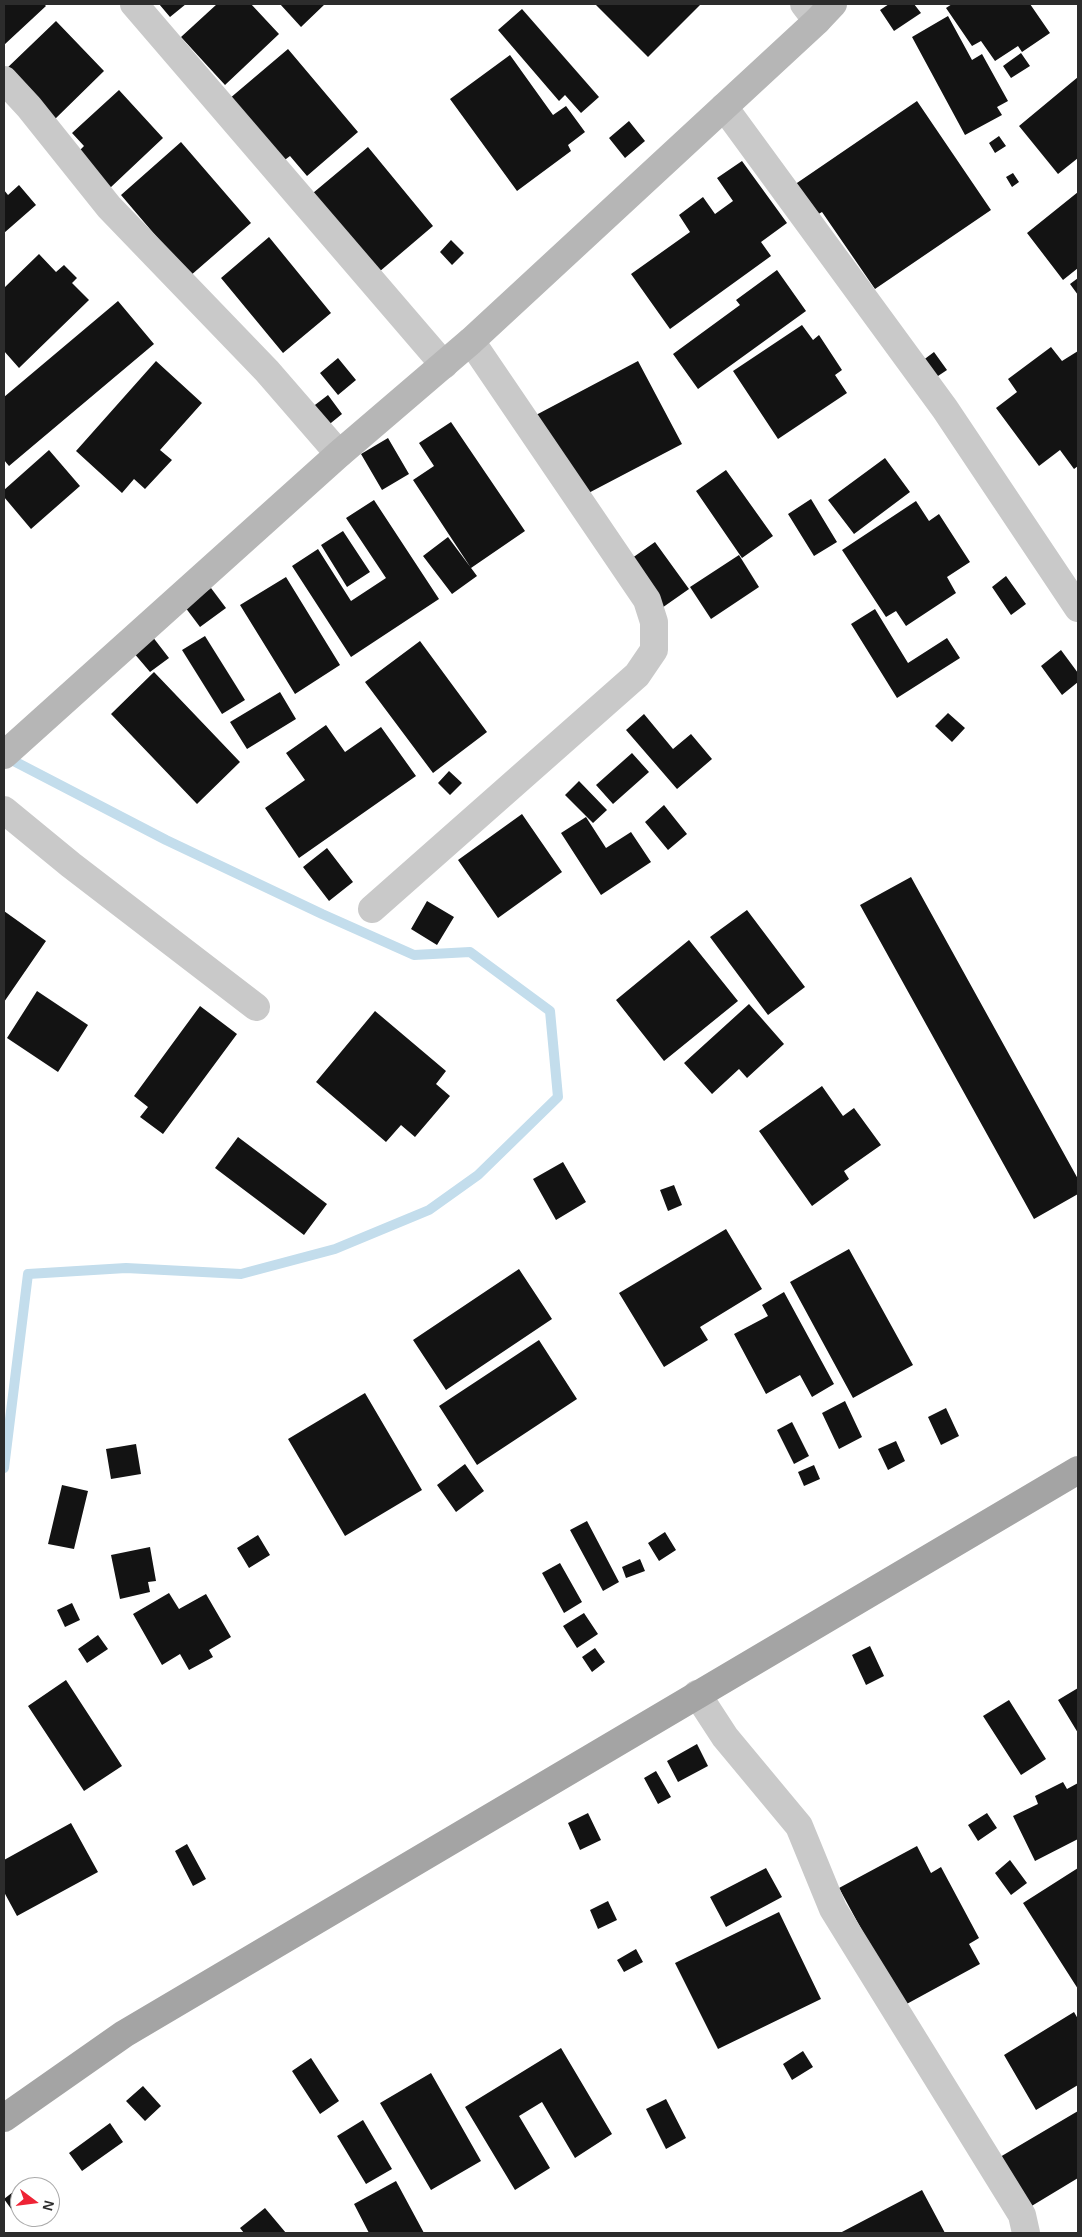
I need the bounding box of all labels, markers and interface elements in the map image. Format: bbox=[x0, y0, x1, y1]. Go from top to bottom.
north arrow bbox=[10, 2177, 60, 2227]
text: N bbox=[39, 2199, 58, 2213]

